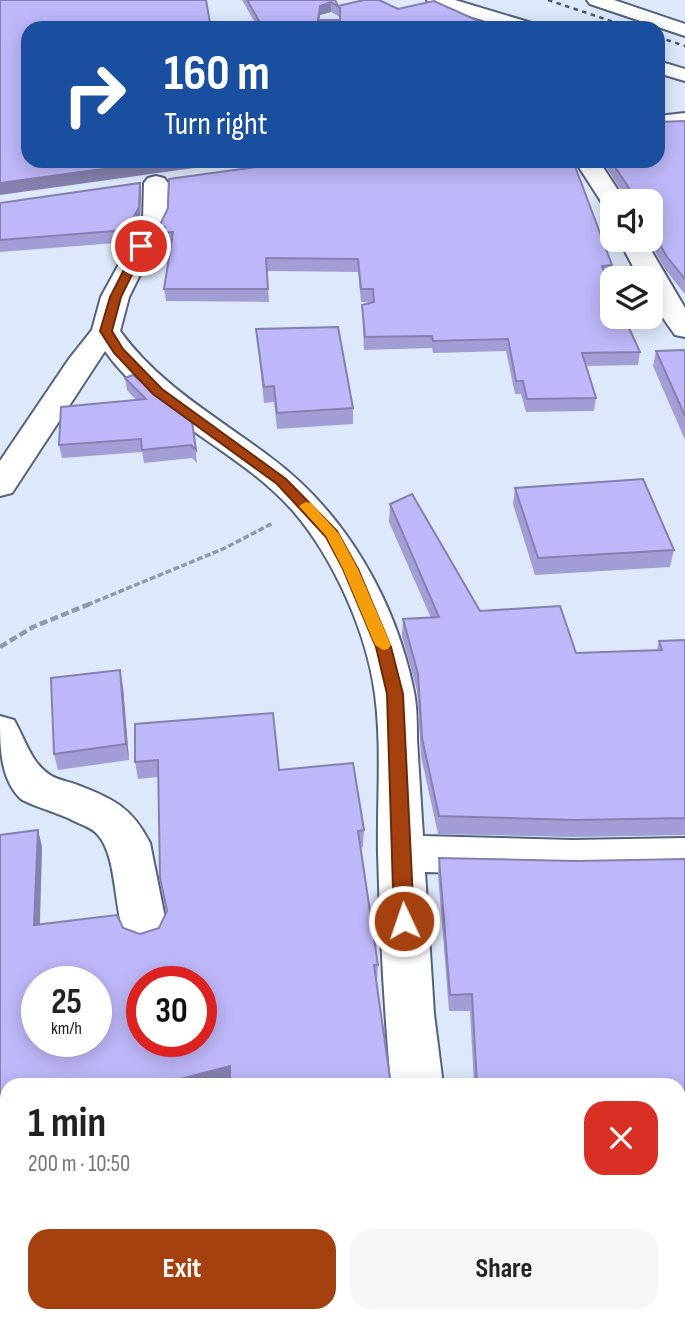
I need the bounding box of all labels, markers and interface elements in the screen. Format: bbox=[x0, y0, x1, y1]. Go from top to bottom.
text: 160 m bbox=[164, 45, 270, 104]
icon: right bbox=[49, 49, 140, 140]
text: Turn right bbox=[164, 105, 268, 144]
map controls bbox=[600, 189, 663, 329]
button: sound bbox=[600, 189, 663, 252]
pin bbox=[111, 216, 171, 276]
icon: arrive bbox=[122, 227, 160, 265]
button: layers bbox=[600, 266, 663, 329]
position arrow bbox=[367, 884, 441, 958]
speed limit sign: 30 bbox=[126, 966, 217, 1057]
text: 25 bbox=[51, 981, 82, 1024]
text: km/h bbox=[51, 1018, 82, 1039]
text: 1 min bbox=[28, 1098, 106, 1149]
button: close bbox=[584, 1101, 658, 1175]
text: 200 m · 10:50 bbox=[28, 1150, 130, 1178]
button: Exit bbox=[28, 1229, 336, 1309]
button: Share bbox=[350, 1229, 658, 1309]

